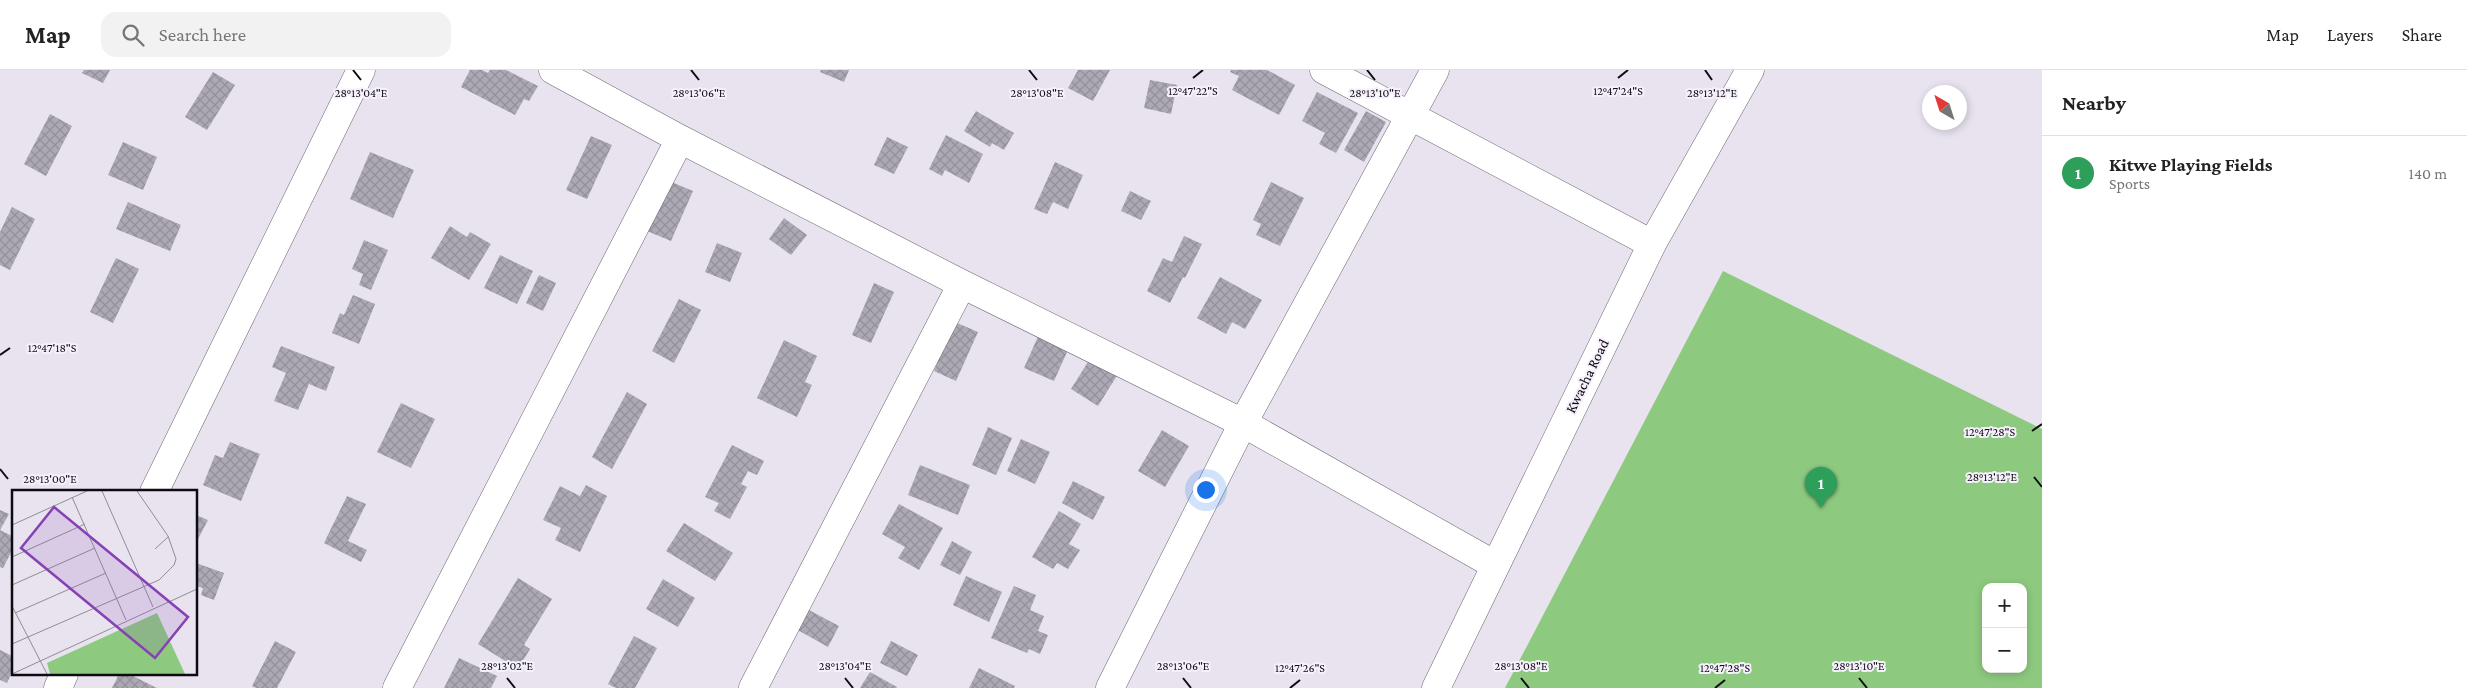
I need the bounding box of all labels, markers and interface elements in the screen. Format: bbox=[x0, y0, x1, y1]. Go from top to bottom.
search box bbox=[101, 12, 451, 57]
text: Map bbox=[25, 21, 71, 48]
icon: search bbox=[119, 21, 147, 49]
text: Search here bbox=[159, 24, 246, 45]
text: Map bbox=[2266, 25, 2299, 45]
text: Layers bbox=[2327, 25, 2374, 45]
text: Share bbox=[2402, 25, 2442, 45]
text: 12°47'22"S bbox=[1168, 84, 1218, 98]
text: 12°47'24"S bbox=[1593, 84, 1643, 98]
north arrow bbox=[1922, 85, 1967, 130]
text: 28°13'04"E bbox=[335, 86, 388, 100]
text: 28°13'06"E bbox=[673, 86, 726, 100]
text: 28°13'08"E bbox=[1010, 86, 1064, 100]
text: 28°13'10"E bbox=[1350, 86, 1401, 100]
text: 28°13'12"E bbox=[1687, 86, 1737, 100]
text: Nearby bbox=[2062, 91, 2126, 115]
text: Kitwe Playing Fields bbox=[2109, 154, 2273, 175]
text: 1 bbox=[2075, 165, 2081, 182]
text: 140 m bbox=[2409, 165, 2447, 182]
text: Sports bbox=[2109, 175, 2150, 192]
street label: Kwacha Road bbox=[1562, 336, 1612, 416]
text: 12°47'18"S bbox=[28, 341, 77, 355]
text: 12°47'28"S bbox=[1965, 425, 2015, 439]
pin: 1 bbox=[1805, 467, 1837, 508]
text: 28°13'12"E bbox=[1967, 470, 2017, 484]
text: 28°13'00"E bbox=[23, 472, 77, 486]
your location bbox=[1193, 477, 1219, 503]
inset map bbox=[12, 490, 198, 676]
map controls bbox=[1982, 583, 2027, 673]
button: + bbox=[1982, 583, 2027, 628]
button: − bbox=[1982, 628, 2027, 673]
text: 28°13'02"E bbox=[481, 659, 534, 673]
text: 28°13'04"E bbox=[819, 659, 872, 673]
text: 28°13'06"E bbox=[1157, 659, 1210, 673]
text: 28°13'08"E bbox=[1494, 659, 1548, 673]
text: 28°13'10"E bbox=[1834, 659, 1885, 673]
text: 12°47'26"S bbox=[1275, 661, 1325, 675]
text: 12°47'28"S bbox=[1700, 661, 1750, 675]

